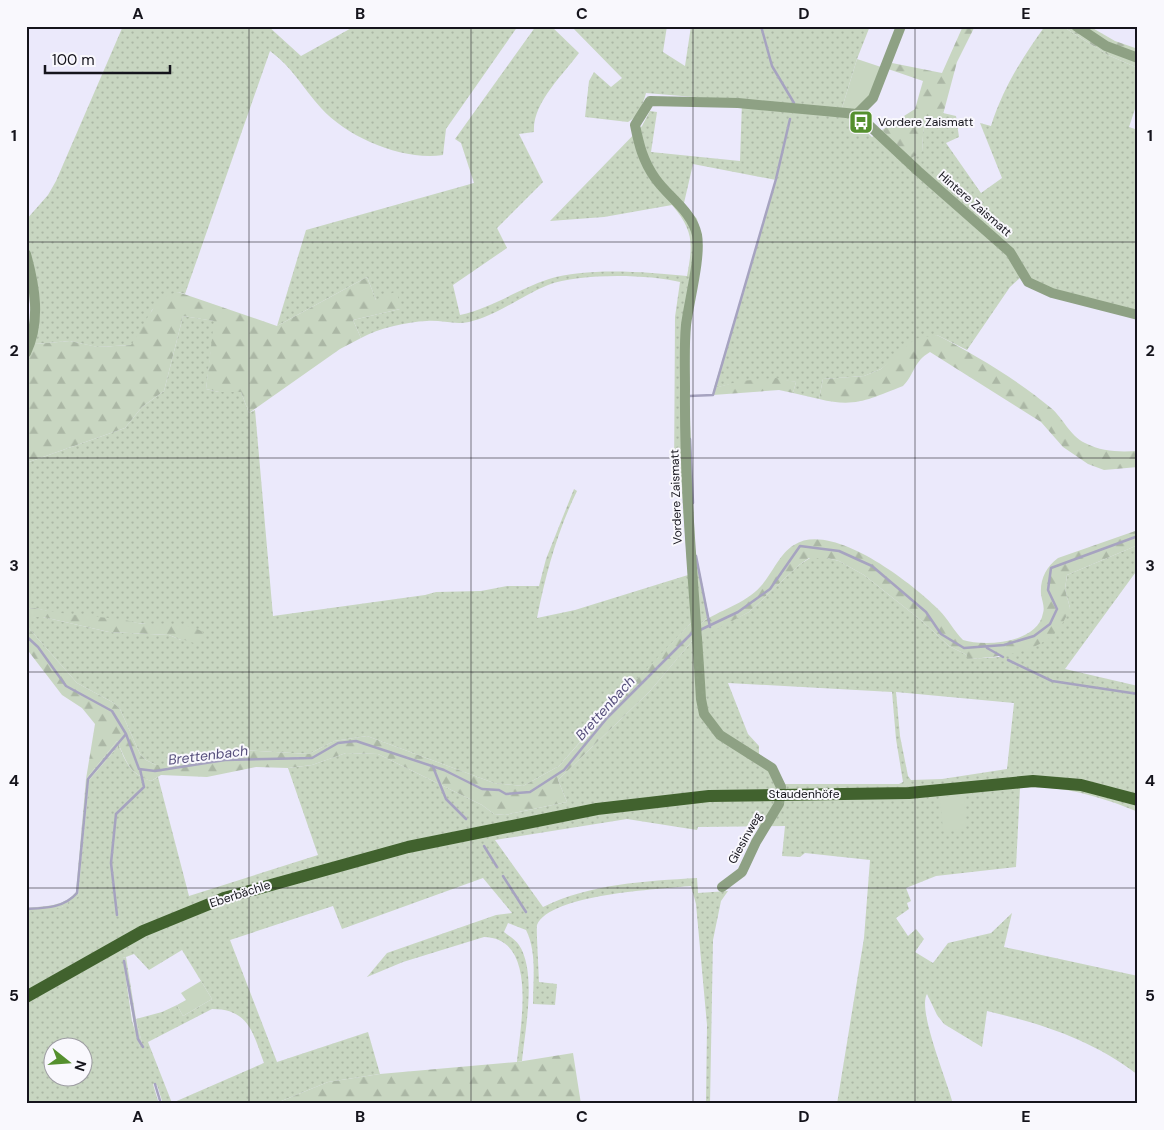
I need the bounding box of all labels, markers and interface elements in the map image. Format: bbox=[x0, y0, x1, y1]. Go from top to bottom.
text: A bbox=[132, 3, 144, 24]
text: B bbox=[355, 3, 365, 24]
text: C bbox=[576, 3, 588, 24]
text: D bbox=[798, 3, 810, 24]
text: E bbox=[1021, 3, 1031, 24]
scale bar bbox=[45, 42, 170, 74]
text: 100 m bbox=[52, 50, 95, 70]
bus stop icon: Vordere Zaismatt bbox=[848, 109, 874, 135]
place label: Vordere Zaismatt bbox=[878, 114, 974, 130]
text: 1 bbox=[11, 125, 17, 146]
text: 1 bbox=[1147, 125, 1153, 146]
street label: Hintere Zaismatt bbox=[935, 168, 1015, 240]
text: 2 bbox=[9, 340, 19, 361]
text: 2 bbox=[1145, 340, 1155, 361]
street label: Vordere Zaismatt bbox=[666, 449, 686, 545]
text: 3 bbox=[9, 555, 19, 576]
text: 3 bbox=[1145, 555, 1155, 576]
water label: Brettenbach bbox=[571, 672, 639, 744]
water label: Brettenbach bbox=[167, 741, 249, 769]
text: 4 bbox=[9, 770, 19, 791]
text: 4 bbox=[1145, 770, 1155, 791]
street label: Staudenhöfe bbox=[769, 786, 840, 802]
street label: Giesinweg bbox=[724, 809, 766, 867]
street label: Eberbächle bbox=[208, 877, 273, 911]
text: 5 bbox=[9, 985, 19, 1006]
text: 5 bbox=[1145, 985, 1155, 1006]
north arrow bbox=[42, 1038, 92, 1088]
text: N bbox=[70, 1058, 91, 1073]
text: A bbox=[132, 1106, 144, 1127]
text: B bbox=[355, 1106, 365, 1127]
text: C bbox=[576, 1106, 588, 1127]
text: D bbox=[798, 1106, 810, 1127]
text: E bbox=[1021, 1106, 1031, 1127]

